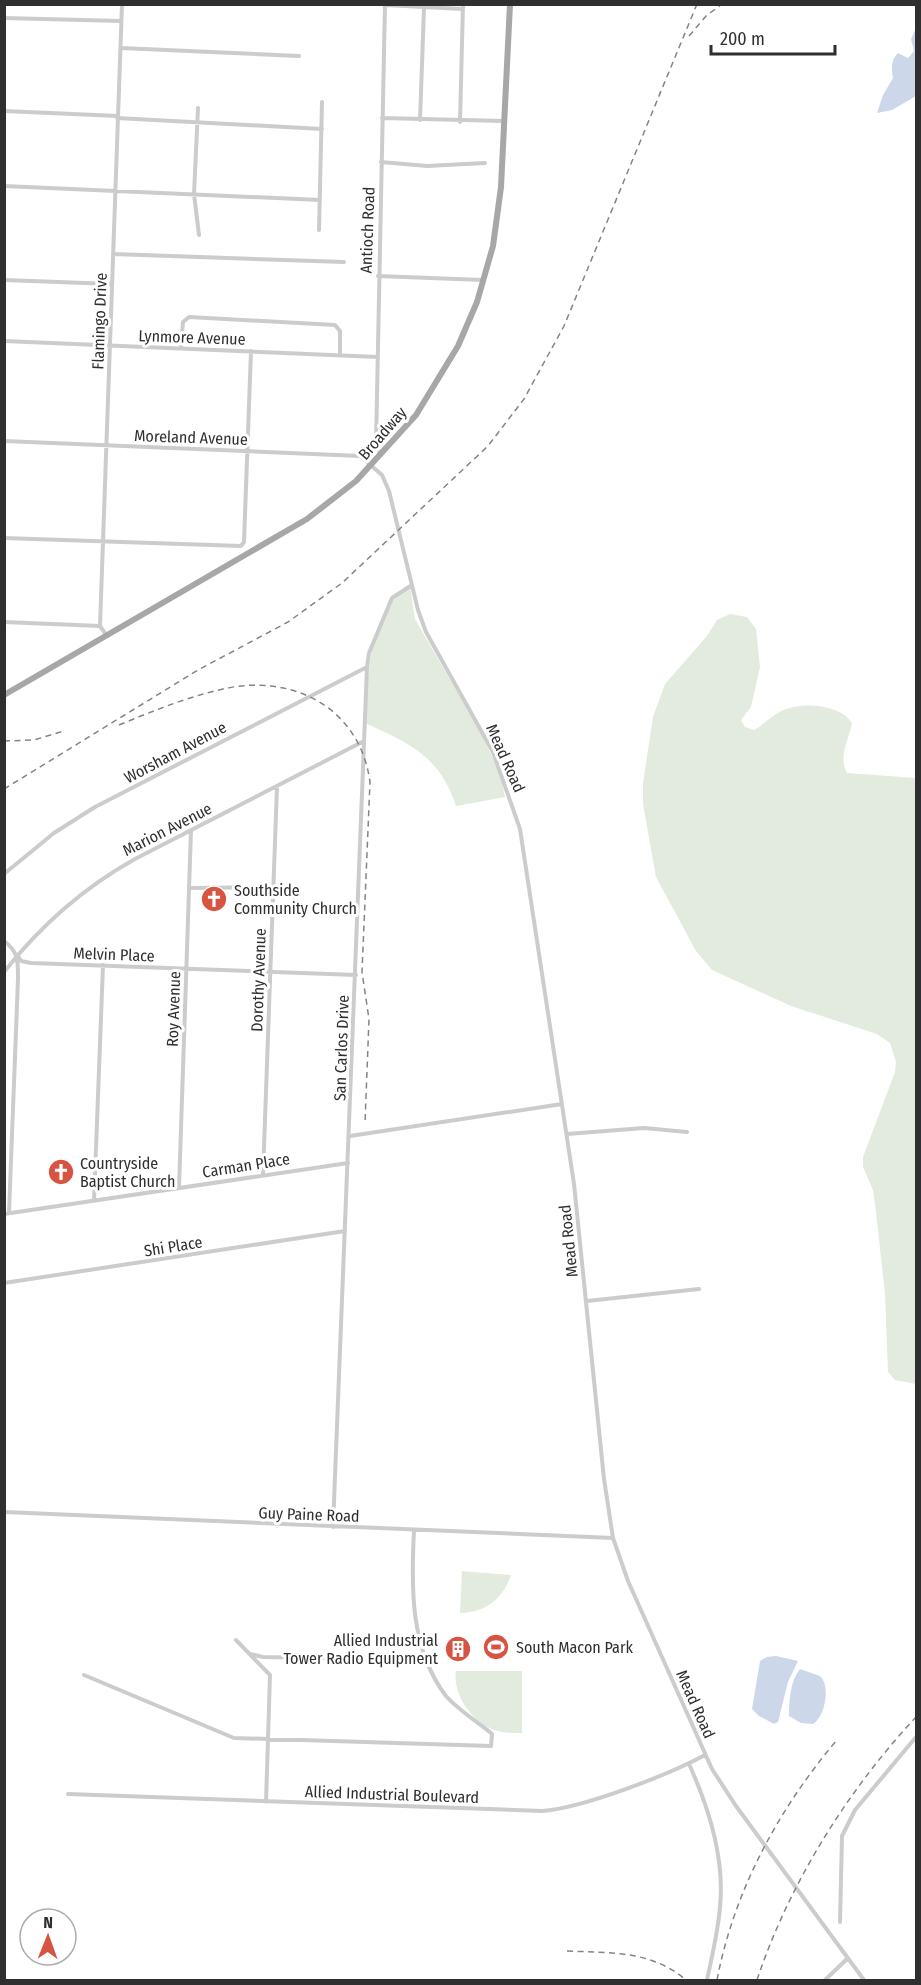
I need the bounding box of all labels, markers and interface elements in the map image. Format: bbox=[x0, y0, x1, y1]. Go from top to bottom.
scale bar bbox=[711, 18, 836, 56]
text: 200 m bbox=[720, 28, 765, 50]
street label: Antioch Road bbox=[356, 186, 379, 274]
street label: Flamingo Drive bbox=[88, 272, 111, 370]
street label: Lynmore Avenue bbox=[138, 326, 246, 349]
street label: Broadway bbox=[354, 402, 411, 464]
street label: Moreland Avenue bbox=[134, 426, 248, 449]
street label: Worsham Avenue bbox=[121, 718, 230, 787]
street label: Mead Road bbox=[482, 721, 529, 795]
street label: Marion Avenue bbox=[119, 799, 215, 860]
place label: Southside Community Church bbox=[234, 881, 357, 918]
church icon: Southside Community Church bbox=[199, 884, 229, 914]
street label: Dorothy Avenue bbox=[247, 928, 270, 1032]
street label: Melvin Place bbox=[73, 944, 155, 965]
street label: Roy Avenue bbox=[163, 971, 184, 1047]
street label: San Carlos Drive bbox=[330, 994, 353, 1102]
street label: Carman Place bbox=[201, 1149, 291, 1182]
place label: Countryside Baptist Church bbox=[80, 1154, 175, 1191]
church icon: Countryside Baptist Church bbox=[46, 1157, 76, 1187]
street label: Mead Road bbox=[555, 1204, 582, 1278]
street label: Shi Place bbox=[143, 1232, 204, 1260]
street label: Guy Paine Road bbox=[258, 1503, 360, 1526]
place label: Allied Industrial Tower Radio Equipment bbox=[284, 1631, 439, 1668]
sports icon: South Macon Park bbox=[481, 1632, 511, 1662]
building icon: Allied Industrial Tower Radio Equipment bbox=[443, 1634, 473, 1664]
place label: South Macon Park bbox=[516, 1638, 633, 1657]
street label: Mead Road bbox=[672, 1667, 719, 1741]
street label: Allied Industrial Boulevard bbox=[305, 1782, 479, 1807]
north arrow bbox=[18, 1907, 78, 1967]
text: N bbox=[43, 1913, 53, 1932]

